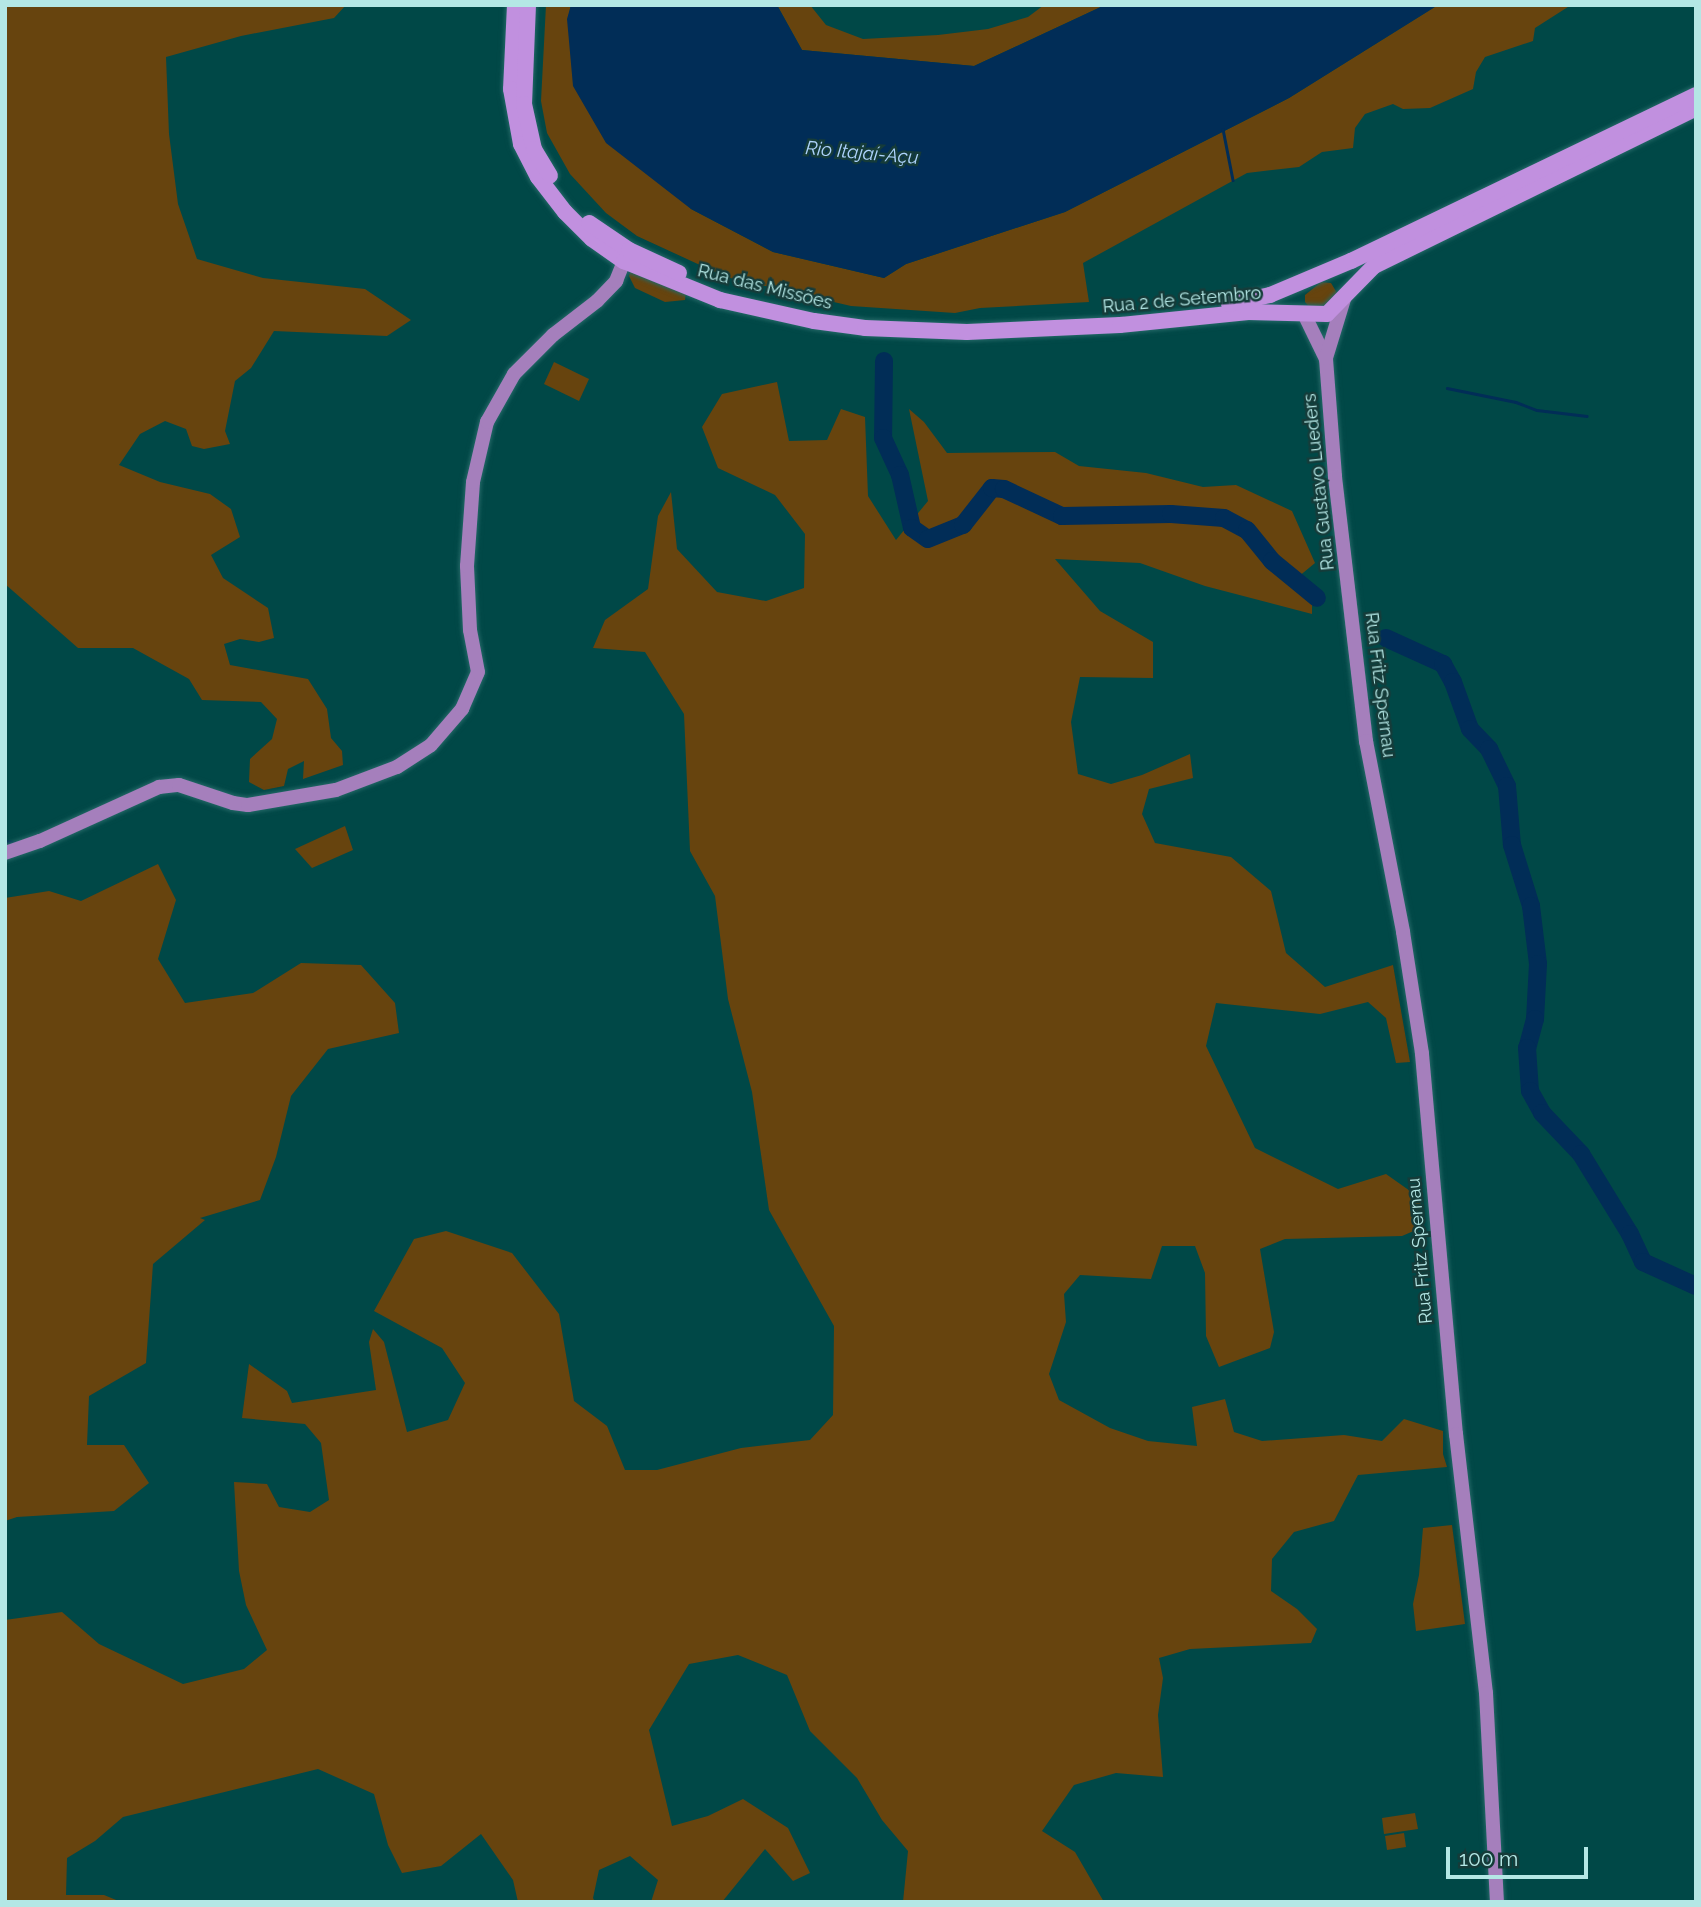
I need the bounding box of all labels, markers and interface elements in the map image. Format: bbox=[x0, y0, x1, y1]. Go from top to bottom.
water label: Rio Itajaí-Açu bbox=[805, 137, 919, 169]
street label: Rua das Missões bbox=[695, 260, 835, 314]
street label: Rua 2 de Setembro bbox=[1102, 282, 1262, 318]
street label: Rua Gustavo Lueders bbox=[1299, 393, 1339, 571]
street label: Rua Fritz Spernau bbox=[1360, 611, 1400, 759]
street label: Rua Fritz Spernau bbox=[1403, 1177, 1437, 1325]
scale bar bbox=[1449, 1834, 1591, 1878]
text: 100 m bbox=[1459, 1846, 1518, 1871]

